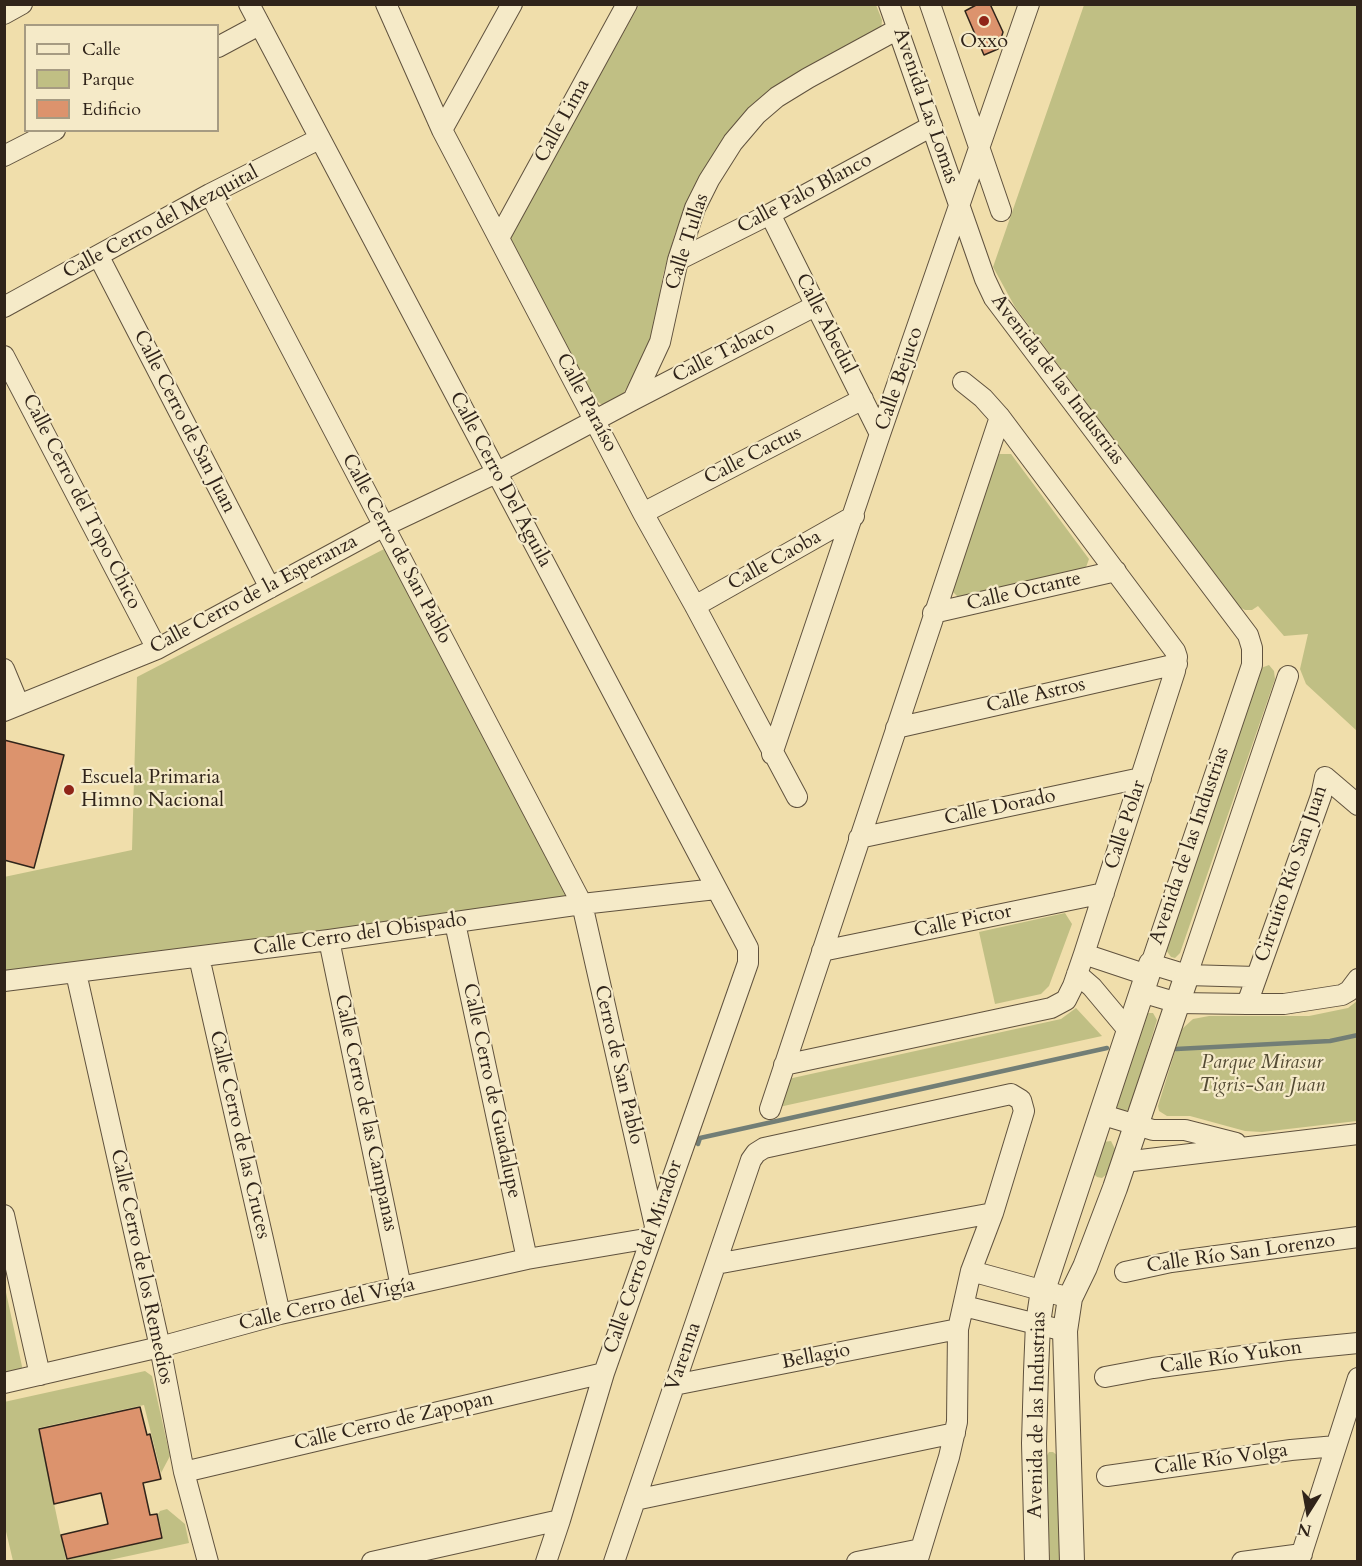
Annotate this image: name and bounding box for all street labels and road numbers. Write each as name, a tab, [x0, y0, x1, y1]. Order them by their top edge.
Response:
street label: Avenida Las Lomas	[887, 25, 963, 187]
street label: Calle Lima	[530, 75, 596, 167]
street label: Calle Palo Blanco	[734, 148, 876, 240]
street label: Calle Cerro del Mezquital	[59, 161, 263, 285]
street label: Calle Tullas	[661, 191, 715, 293]
street label: Calle Abedul	[789, 270, 861, 378]
street label: Avenida de las Industrias	[985, 290, 1129, 470]
street label: Calle Tabaco	[669, 317, 779, 389]
street label: Calle Bejuco	[871, 324, 929, 434]
street label: Calle Cerro de San Juan	[127, 327, 241, 517]
street label: Calle Paraíso	[550, 350, 622, 456]
street label: Calle Cerro Del Águila	[444, 388, 556, 572]
street label: Calle Cerro del Topo Chico	[16, 391, 146, 613]
street label: Calle Cactus	[701, 421, 805, 491]
street label: Calle Cerro de San Pablo	[336, 450, 456, 648]
street label: Calle Caoba	[724, 526, 826, 596]
street label: Calle Cerro de la Esperanza	[146, 530, 362, 660]
street label: Calle Octante	[964, 567, 1084, 617]
street label: Calle Astros	[984, 673, 1088, 719]
street label: Avenida de las Industrias	[1145, 744, 1235, 948]
street label: Calle Polar	[1100, 777, 1152, 873]
street label: Circuito Río San Juan	[1250, 783, 1334, 965]
street label: Calle Dorado	[942, 785, 1058, 831]
street label: Calle Pictor	[912, 900, 1014, 944]
street label: Calle Cerro del Obispado	[252, 908, 468, 962]
street label: Calle Cerro de Guadalupe	[456, 981, 526, 1201]
street label: Cerro de San Pablo	[588, 983, 648, 1147]
street label: Calle Cerro de las Campanas	[328, 992, 402, 1234]
street label: Calle Cerro de las Cruces	[203, 1029, 275, 1241]
street label: Calle Cerro de los Remedios	[104, 1147, 178, 1387]
street label: Calle Cerro del Mirador	[600, 1157, 688, 1357]
street label: Calle Río San Lorenzo	[1145, 1229, 1337, 1279]
street label: Calle Cerro del Vigía	[237, 1273, 417, 1337]
street label: Avenida de las Industrias	[1024, 1311, 1052, 1519]
street label: Varenna	[661, 1319, 707, 1395]
street label: Calle Río Yukon	[1159, 1336, 1303, 1380]
street label: Bellagio	[780, 1339, 852, 1375]
street label: Calle Cerro de Zapopan	[292, 1387, 496, 1457]
street label: Calle Río Volga	[1153, 1439, 1289, 1481]

